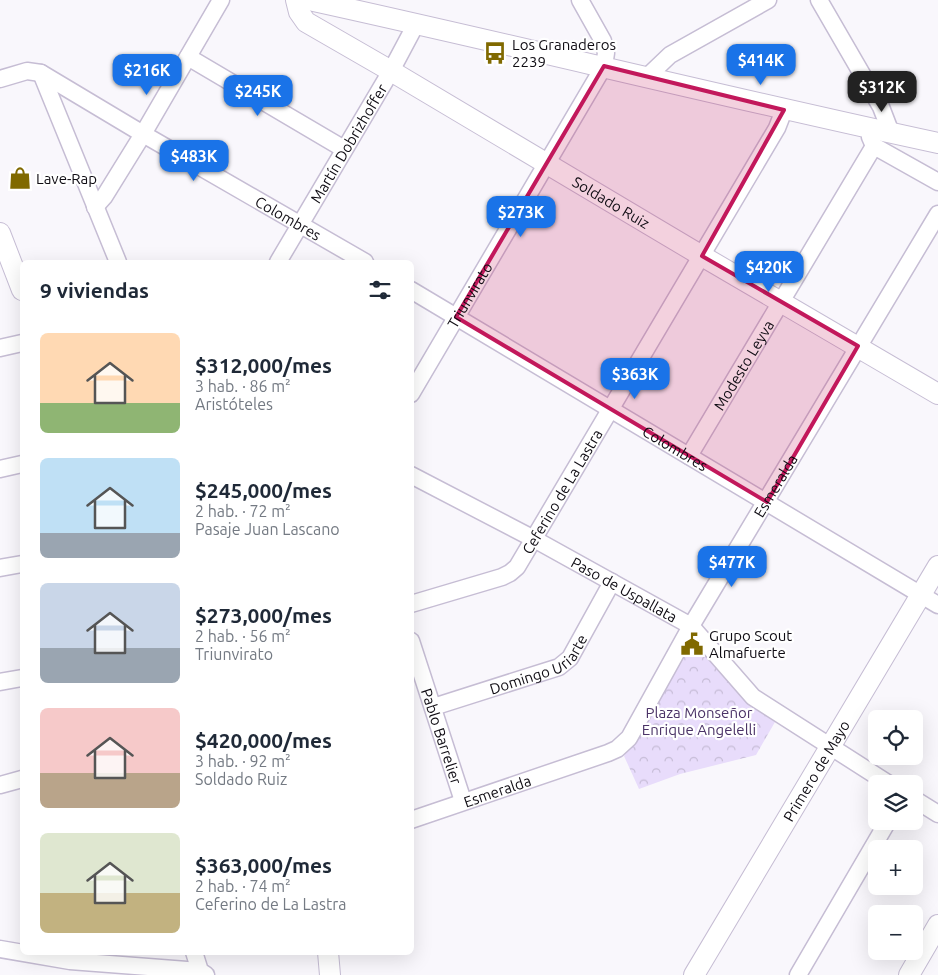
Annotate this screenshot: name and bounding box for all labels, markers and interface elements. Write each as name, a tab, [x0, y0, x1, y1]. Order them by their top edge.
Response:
place label: Los Granaderos 2239	[512, 36, 616, 70]
bus stop icon: Los Granaderos 2239	[482, 40, 508, 66]
pin: $414K	[726, 44, 796, 86]
text: $414K	[738, 51, 784, 69]
pin: $216K	[112, 54, 182, 96]
text: $216K	[124, 61, 170, 79]
pin: $312K	[847, 70, 917, 113]
pin: $245K	[223, 74, 293, 117]
text: $312K	[859, 78, 905, 96]
street label: Martín Dobrizhoffer	[307, 80, 390, 206]
text: $245K	[235, 82, 281, 100]
pin: $483K	[159, 140, 229, 182]
text: $483K	[171, 147, 217, 165]
shop icon: Lave-Rap	[7, 165, 33, 191]
place label: Lave-Rap	[36, 170, 97, 187]
street label: Soldado Ruiz	[570, 173, 653, 232]
street label: Colombres	[253, 192, 324, 243]
pin: $273K	[486, 196, 556, 238]
text: $273K	[498, 203, 544, 221]
pin: $420K	[734, 250, 804, 293]
text: $420K	[746, 258, 792, 276]
street label: Triunvirato	[443, 259, 495, 331]
icon: filters	[366, 276, 394, 304]
text: 9 viviendas	[40, 278, 149, 302]
street label: Modesto Leyva	[710, 317, 777, 413]
icon: home	[80, 353, 140, 413]
text: $312,000/mes	[195, 353, 332, 377]
pin: $363K	[600, 358, 670, 400]
text: $363K	[612, 365, 658, 383]
text: 3 hab. · 86 m²	[195, 377, 291, 395]
text: Aristóteles	[195, 395, 273, 413]
street label: Colombres	[640, 422, 711, 474]
street label: Ceferino de La Lastra	[518, 426, 605, 557]
street label: Esmeralda	[750, 451, 800, 520]
icon: home	[80, 478, 140, 538]
text: $245,000/mes	[195, 478, 332, 502]
text: 2 hab. · 72 m²	[195, 502, 291, 520]
text: Pasaje Juan Lascano	[195, 520, 340, 538]
pin: $477K	[697, 546, 767, 588]
street label: Paso de Uspallata	[569, 553, 680, 625]
text: $477K	[709, 553, 755, 571]
icon: home	[80, 603, 140, 663]
text: $273,000/mes	[195, 603, 332, 627]
text: 2 hab. · 56 m²	[195, 627, 291, 645]
place label: Grupo Scout Almafuerte	[709, 627, 792, 661]
street label: Domingo Uriarte	[487, 631, 590, 697]
public building icon: Grupo Scout Almafuerte	[679, 631, 705, 657]
text: Triunvirato	[195, 645, 273, 663]
street label: Pablo Barrelier	[418, 686, 466, 787]
park label: Plaza Monseñor Enrique Angelelli	[642, 704, 756, 738]
map controls	[868, 710, 923, 960]
button: locate	[868, 710, 923, 765]
street label: Primero de Mayo	[779, 717, 853, 824]
icon: home	[80, 728, 140, 788]
text: $420,000/mes	[195, 728, 332, 752]
text: 3 hab. · 92 m²	[195, 752, 291, 770]
text: Soldado Ruiz	[195, 770, 287, 788]
street label: Esmeralda	[461, 771, 533, 810]
button: layers	[868, 775, 923, 830]
button: +	[868, 840, 923, 895]
icon: home	[80, 853, 140, 913]
text: $363,000/mes	[195, 853, 332, 877]
text: 2 hab. · 74 m²	[195, 877, 291, 895]
text: Ceferino de La Lastra	[195, 895, 346, 913]
button: −	[868, 905, 923, 960]

